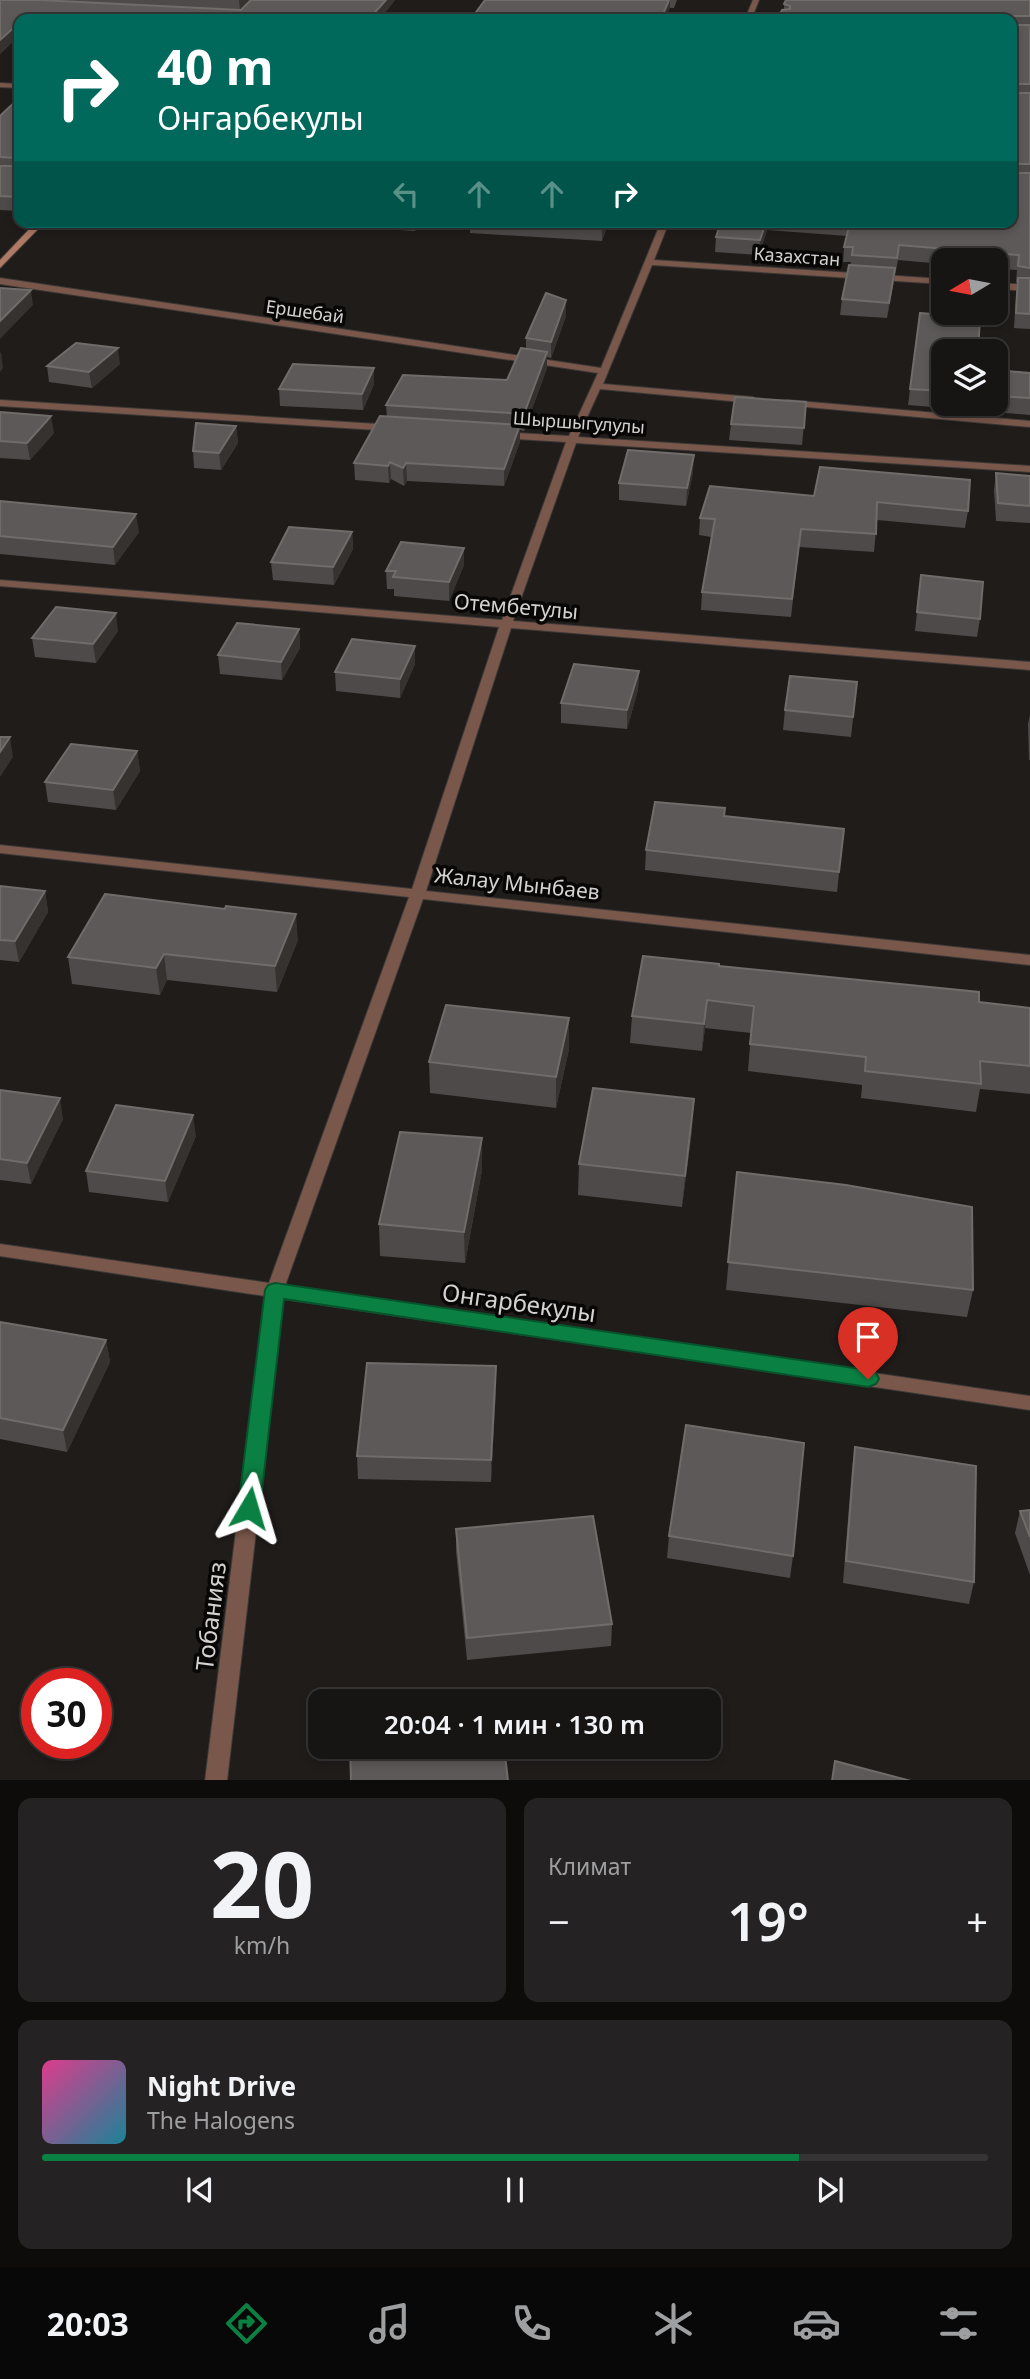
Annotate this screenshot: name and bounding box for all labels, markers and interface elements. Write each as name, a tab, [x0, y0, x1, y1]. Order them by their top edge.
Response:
text: 40 m	[157, 33, 274, 99]
icon: right	[42, 42, 133, 133]
text: Онгарбекулы	[157, 96, 364, 139]
icon: left	[387, 175, 425, 213]
icon: ahead	[460, 175, 498, 213]
icon: ahead	[533, 175, 571, 213]
icon: right	[606, 175, 644, 213]
street label: Казахстан	[753, 241, 841, 271]
north arrow	[931, 248, 1008, 326]
map controls	[931, 248, 1008, 416]
street label: Ершебай	[264, 294, 346, 328]
button: layers	[931, 339, 1008, 416]
street label: Шыршыгулулы	[512, 405, 646, 439]
street label: Отембетулы	[453, 587, 579, 625]
street label: Жалау Мынбаев	[433, 860, 601, 906]
street label: Онгарбекулы	[440, 1275, 598, 1329]
pin	[838, 1307, 898, 1379]
icon: arrive	[849, 1318, 887, 1356]
position arrow	[212, 1471, 286, 1545]
street label: Тобанияз	[187, 1560, 233, 1672]
speed limit sign: 30	[21, 1668, 112, 1759]
text: 20:04 · 1 мин · 130 m	[384, 1706, 645, 1742]
text: 20	[210, 1821, 314, 1945]
text: Климат	[548, 1850, 631, 1882]
text: 19°	[727, 1885, 809, 1956]
text: −	[548, 1895, 570, 1947]
text: +	[966, 1895, 988, 1947]
text: km/h	[234, 1929, 290, 1961]
text: Night Drive	[147, 2068, 296, 2104]
text: The Halogens	[147, 2104, 295, 2136]
icon: previous	[181, 2171, 219, 2209]
icon: pause	[496, 2171, 534, 2209]
icon: next	[811, 2171, 849, 2209]
icon: directions	[222, 2299, 271, 2348]
icon: music	[365, 2299, 414, 2348]
icon: phone	[507, 2299, 556, 2348]
icon: climate	[649, 2299, 698, 2348]
icon: car	[792, 2299, 841, 2348]
icon: filters	[934, 2299, 983, 2348]
text: 20:03	[47, 2302, 129, 2345]

